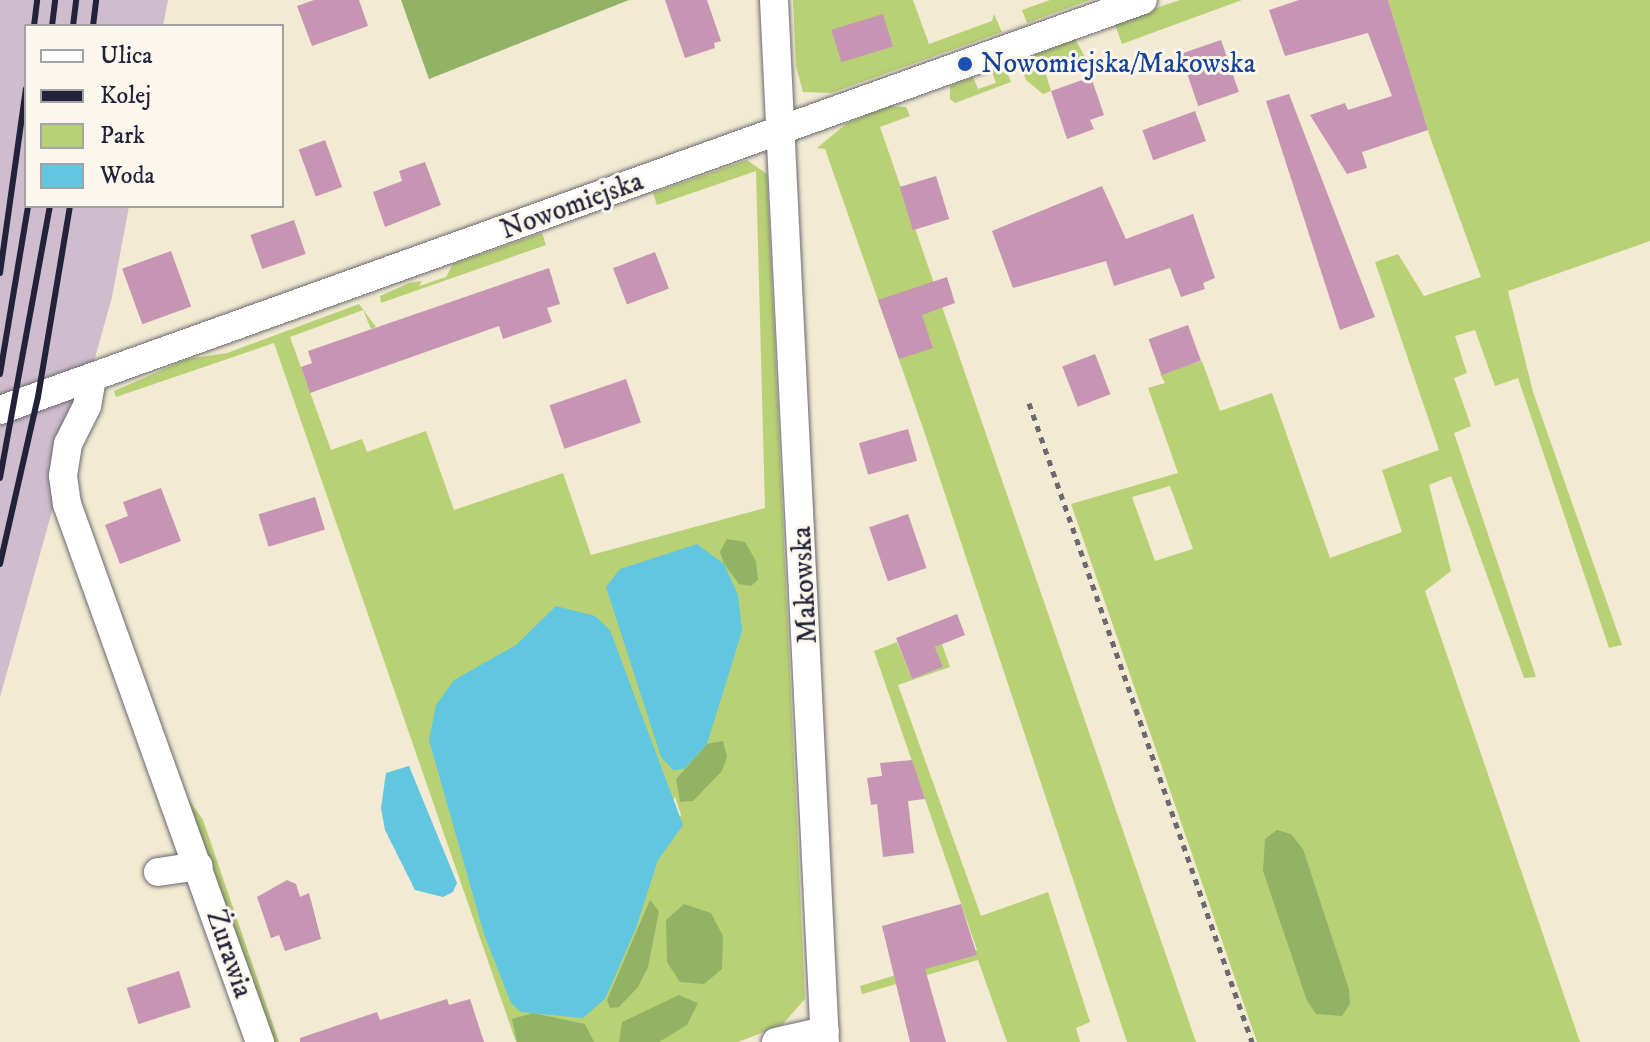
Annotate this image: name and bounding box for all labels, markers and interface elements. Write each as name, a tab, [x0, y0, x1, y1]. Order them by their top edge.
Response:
legend	[24, 24, 284, 208]
text: Ulica	[100, 41, 153, 71]
place label: Nowomiejska/Makowska	[981, 47, 1256, 81]
marker: Nowomiejska/Makowska	[956, 55, 974, 73]
text: Kolej	[100, 81, 151, 111]
text: Park	[100, 121, 145, 151]
text: Woda	[100, 161, 155, 191]
street label: Nowomiejska	[496, 165, 648, 247]
street label: Makowska	[785, 525, 825, 645]
street label: Żurawia	[198, 906, 260, 1002]

